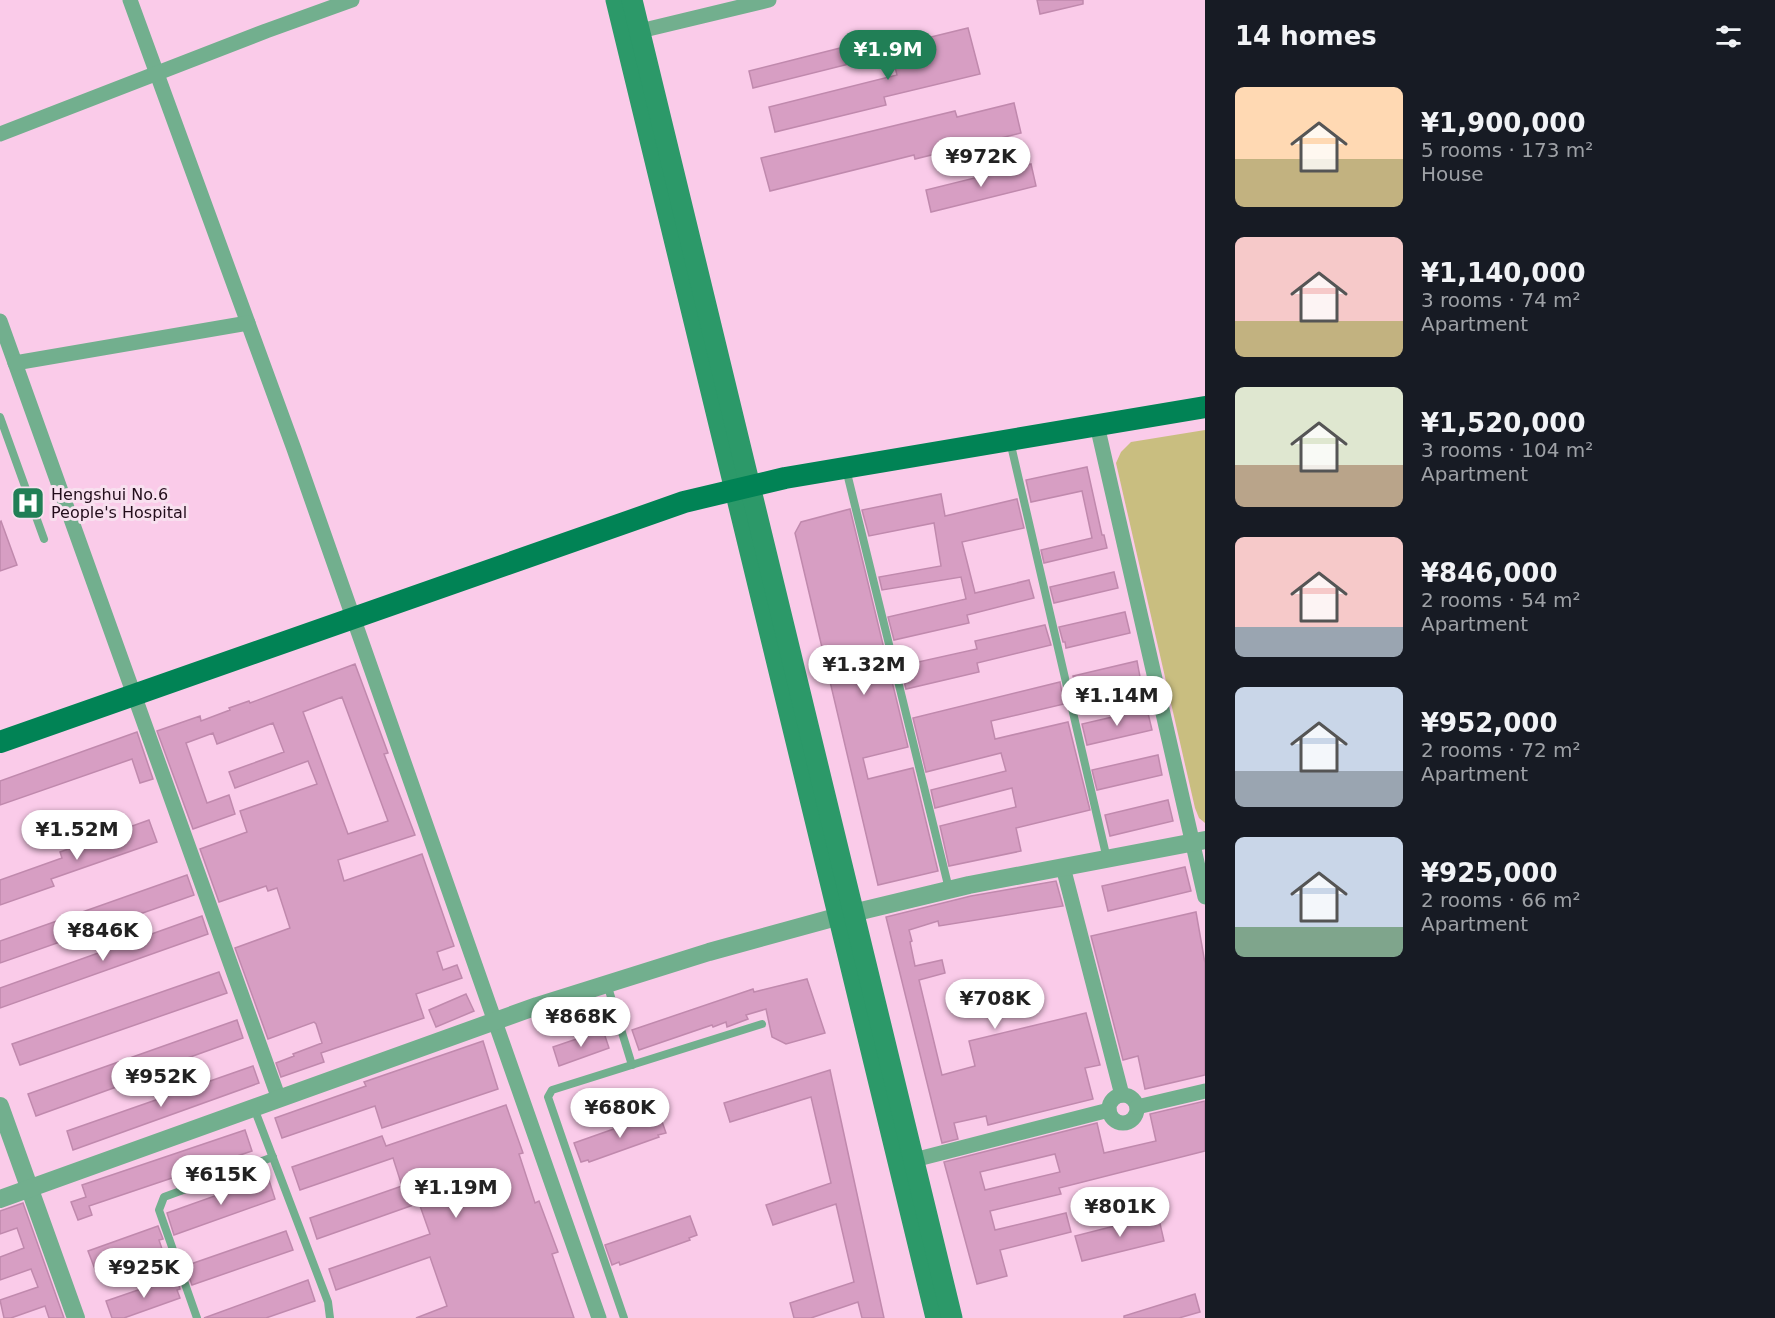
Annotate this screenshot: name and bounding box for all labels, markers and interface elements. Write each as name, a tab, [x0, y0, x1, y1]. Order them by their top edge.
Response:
icon: filters	[1712, 20, 1745, 53]
text: 14 homes	[1235, 21, 1377, 51]
pin: ¥1.9M	[846, 30, 930, 81]
text: ¥1.9M	[853, 37, 923, 61]
text: ¥1,900,000	[1421, 108, 1585, 138]
icon: home	[1283, 111, 1355, 183]
pin: ¥972K	[939, 137, 1023, 188]
text: 5 rooms · 173 m²	[1421, 138, 1593, 162]
text: ¥972K	[945, 144, 1017, 168]
text: House	[1421, 162, 1484, 186]
text: ¥1,140,000	[1421, 258, 1585, 288]
icon: home	[1283, 261, 1355, 333]
text: 3 rooms · 74 m²	[1421, 288, 1581, 312]
text: Apartment	[1421, 312, 1528, 336]
text: ¥1,520,000	[1421, 408, 1585, 438]
icon: home	[1283, 411, 1355, 483]
text: 3 rooms · 104 m²	[1421, 438, 1593, 462]
text: Apartment	[1421, 462, 1528, 486]
hospital icon: Hengshui No.6 People's Hospital	[10, 485, 46, 521]
place label: Hengshui No.6 People's Hospital	[51, 485, 187, 522]
text: ¥846,000	[1421, 558, 1558, 588]
icon: home	[1283, 561, 1355, 633]
text: 2 rooms · 54 m²	[1421, 588, 1581, 612]
text: Apartment	[1421, 612, 1528, 636]
pin: ¥1.32M	[815, 645, 913, 696]
text: ¥1.32M	[822, 652, 906, 676]
pin: ¥1.14M	[1068, 676, 1166, 727]
text: ¥1.14M	[1075, 683, 1159, 707]
text: ¥952,000	[1421, 708, 1558, 738]
icon: home	[1283, 711, 1355, 783]
text: 2 rooms · 72 m²	[1421, 738, 1581, 762]
text: Apartment	[1421, 762, 1528, 786]
pin: ¥1.52M	[28, 810, 126, 861]
text: ¥1.52M	[35, 817, 119, 841]
text: ¥925,000	[1421, 858, 1558, 888]
icon: home	[1283, 861, 1355, 933]
text: 2 rooms · 66 m²	[1421, 888, 1581, 912]
pin: ¥846K	[61, 911, 145, 962]
text: Apartment	[1421, 912, 1528, 936]
text: ¥846K	[67, 918, 139, 942]
pin: ¥708K	[953, 979, 1037, 1030]
text: ¥708K	[959, 986, 1031, 1010]
pin: ¥868K	[539, 997, 623, 1048]
text: ¥868K	[545, 1004, 617, 1028]
pin: ¥952K	[119, 1057, 203, 1108]
text: ¥952K	[125, 1064, 197, 1088]
pin: ¥680K	[578, 1088, 662, 1139]
text: ¥680K	[584, 1095, 656, 1119]
pin: ¥615K	[179, 1155, 263, 1206]
text: ¥615K	[185, 1162, 257, 1186]
pin: ¥1.19M	[407, 1168, 505, 1219]
text: ¥1.19M	[414, 1175, 498, 1199]
pin: ¥801K	[1078, 1187, 1162, 1238]
text: ¥801K	[1084, 1194, 1156, 1218]
pin: ¥925K	[102, 1248, 186, 1299]
text: ¥925K	[108, 1255, 180, 1279]

